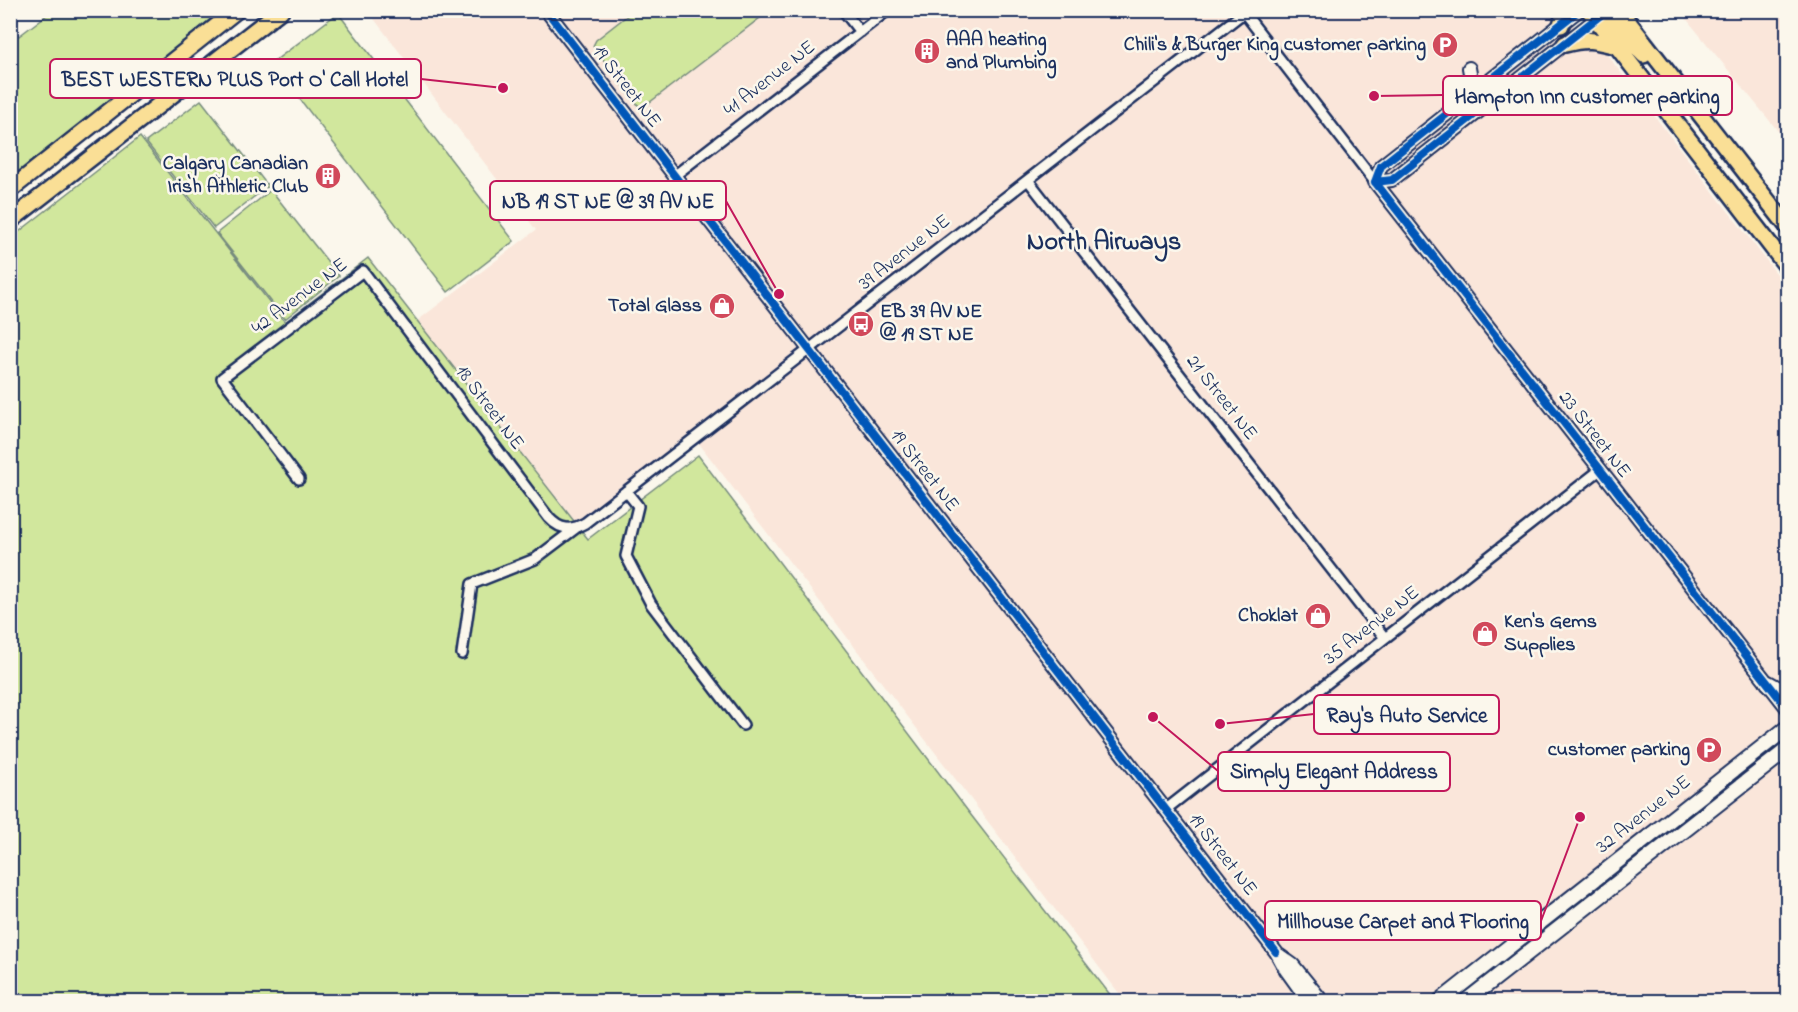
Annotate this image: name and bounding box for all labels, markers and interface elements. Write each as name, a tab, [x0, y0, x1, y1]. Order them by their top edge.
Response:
place label: AAA heating and Plumbing	[946, 26, 1057, 79]
parking icon: Chili's & Burger King customer parking	[1430, 30, 1460, 60]
place label: Chili's & Burger King customer parking	[1124, 31, 1426, 61]
street label: 41 Avenue NE	[718, 34, 822, 124]
building icon: AAA heating and Plumbing	[912, 36, 942, 66]
street label: 19 Street NE	[584, 39, 668, 135]
callout: BEST WESTERN PLUS Port O' Call Hotel	[50, 59, 421, 98]
text: BEST WESTERN PLUS Port O' Call Hotel	[61, 66, 409, 96]
callout: Hampton Inn customer parking	[1443, 76, 1732, 115]
text: Hampton Inn customer parking	[1454, 83, 1720, 115]
place label: Calgary Canadian Irish Athletic Club	[163, 150, 308, 202]
building icon: Calgary Canadian Irish Athletic Club	[313, 161, 343, 191]
callout: NB 19 ST NE @ 39 AV NE	[490, 181, 726, 220]
text: NB 19 ST NE @ 39 AV NE	[502, 187, 714, 218]
street label: 39 Avenue NE	[853, 208, 957, 298]
district label: North Airways	[1027, 224, 1181, 262]
street label: 42 Avenue NE	[246, 251, 354, 343]
shop icon: Total Glass	[707, 291, 737, 321]
place label: Total Glass	[608, 292, 702, 321]
place label: EB 39 AV NE @ 19 ST NE	[880, 298, 982, 350]
bus stop icon: EB 39 AV NE @ 19 ST NE	[846, 309, 876, 339]
street label: 21 Street NE	[1178, 349, 1264, 447]
street label: 18 Street NE	[447, 359, 531, 457]
street label: 23 Street NE	[1550, 385, 1638, 485]
street label: 19 Street NE	[882, 423, 966, 519]
street label: 35 Avenue NE	[1318, 579, 1426, 673]
shop icon: Choklat	[1303, 601, 1333, 631]
place label: Choklat	[1238, 602, 1298, 631]
place label: Ken's Gems Supplies	[1504, 608, 1597, 660]
shop icon: Ken's Gems Supplies	[1470, 619, 1500, 649]
callout: Ray's Auto Service	[1314, 695, 1499, 734]
text: Ray's Auto Service	[1327, 702, 1488, 734]
parking icon: customer parking	[1694, 735, 1724, 765]
place label: customer parking	[1548, 736, 1690, 766]
callout: Simply Elegant Address	[1218, 752, 1450, 791]
text: Simply Elegant Address	[1230, 758, 1438, 790]
street label: 32 Avenue NE	[1590, 769, 1698, 861]
street label: 19 Street NE	[1180, 807, 1264, 903]
callout: Millhouse Carpet and Flooring	[1265, 901, 1541, 940]
text: Millhouse Carpet and Flooring	[1277, 908, 1529, 940]

